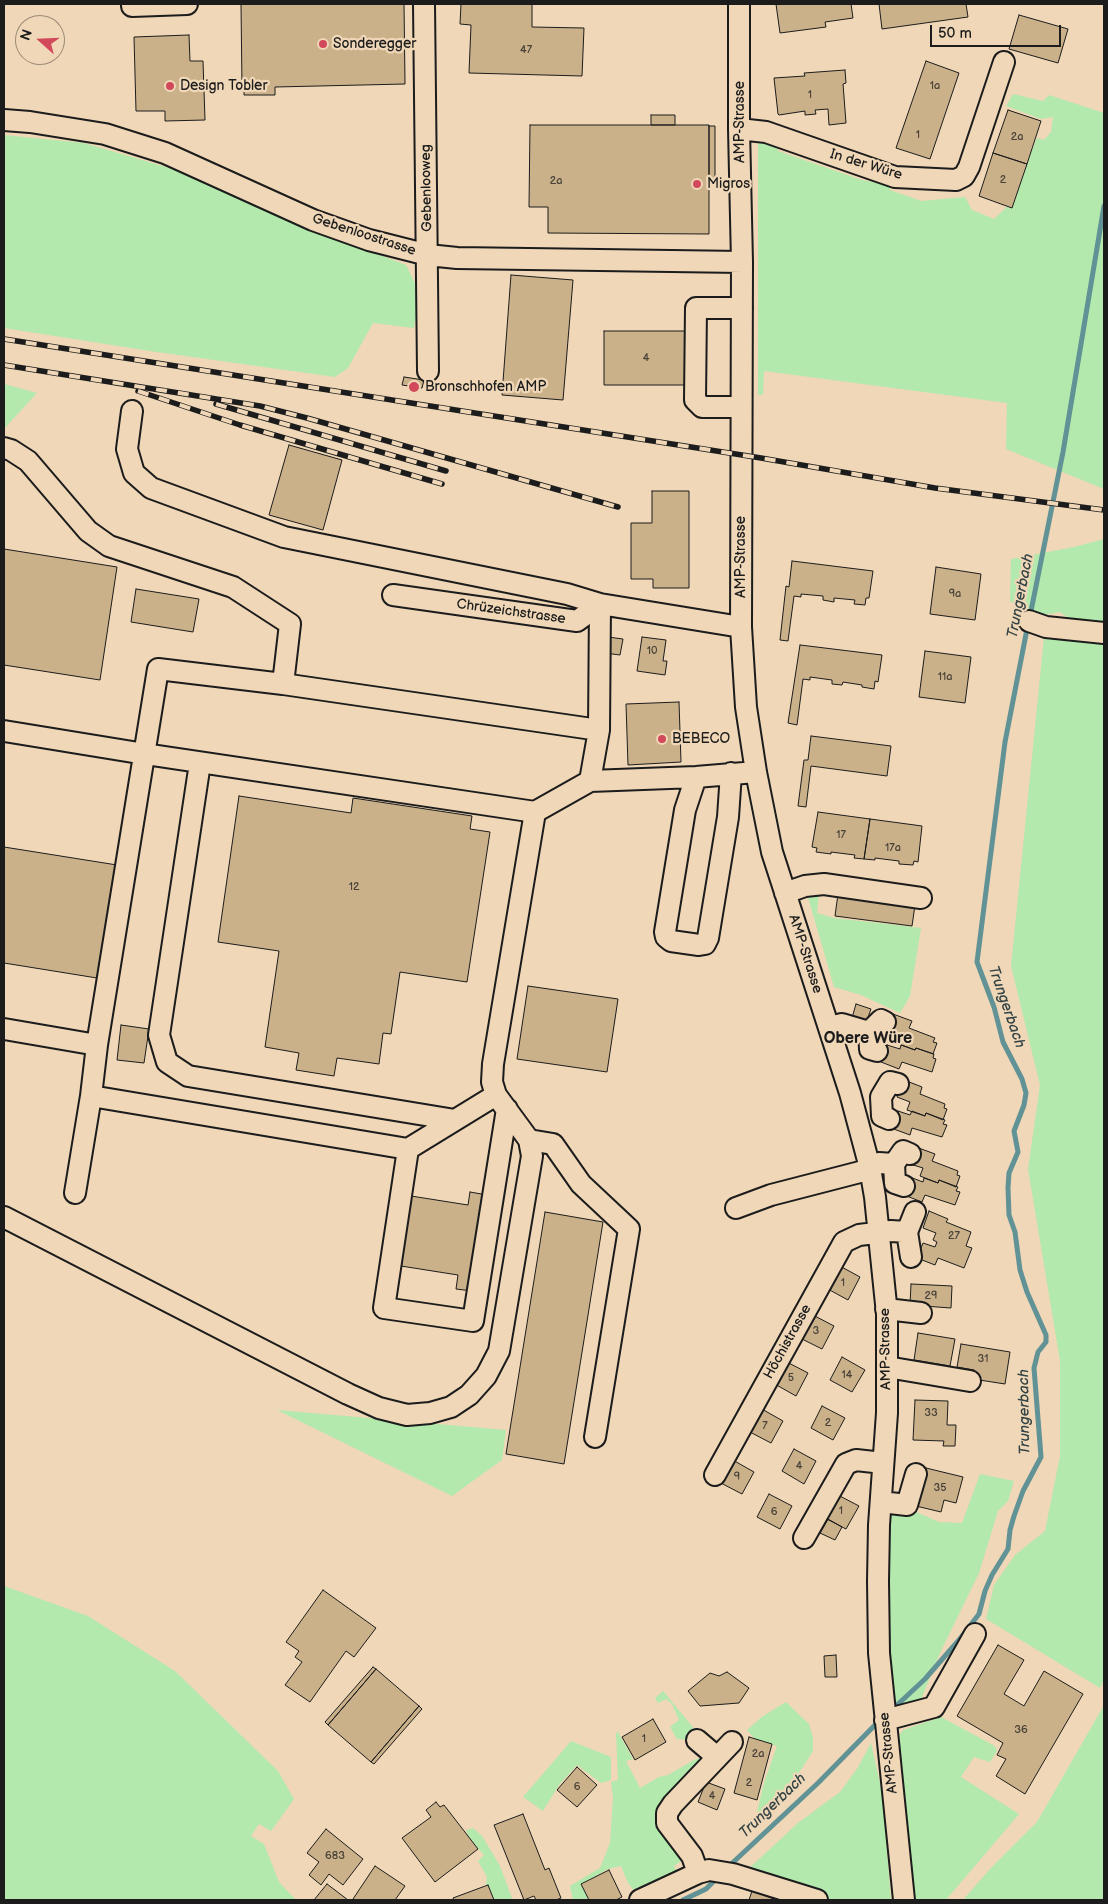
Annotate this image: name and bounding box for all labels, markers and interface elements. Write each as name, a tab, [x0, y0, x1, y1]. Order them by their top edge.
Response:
north arrow	[15, 15, 65, 65]
scale bar	[933, 15, 1064, 47]
text: 50 m	[938, 24, 972, 43]
text: N	[17, 27, 36, 43]
place label: Sonderegger	[333, 36, 416, 52]
marker: Sonderegger	[317, 38, 329, 50]
house number: 47	[520, 43, 532, 57]
place label: Design Tobler	[180, 78, 267, 94]
house number: 1a	[930, 79, 940, 93]
marker: Design Tobler	[164, 80, 176, 92]
street label: AMP-Strasse	[732, 81, 748, 163]
house number: 1	[808, 88, 812, 102]
house number: 1	[916, 128, 920, 142]
house number: 2a	[1011, 130, 1023, 144]
street label: Gebenlooweg	[418, 144, 436, 232]
street label: In der Würe	[828, 146, 904, 184]
house number: 2	[1000, 173, 1006, 187]
house number: 2a	[550, 174, 562, 188]
place label: Migros	[707, 176, 750, 192]
marker: Migros	[691, 178, 703, 190]
street label: Gebenloostrasse	[310, 210, 418, 260]
house number: 4	[643, 351, 649, 365]
place label: Bronschhofen AMP	[425, 379, 546, 395]
marker: Bronschhofen AMP	[407, 380, 421, 394]
street label: AMP-Strasse	[733, 516, 749, 598]
water label: Trungerbach	[1004, 552, 1038, 640]
house number: 9a	[949, 587, 961, 601]
street label: Chrüzeichstrasse	[455, 596, 567, 628]
house number: 10	[647, 644, 657, 658]
house number: 11a	[938, 670, 952, 684]
place label: BEBECO	[672, 731, 730, 747]
marker: BEBECO	[656, 733, 668, 745]
house number: 17	[836, 828, 846, 842]
house number: 17a	[885, 841, 901, 855]
house number: 12	[349, 880, 359, 894]
street label: AMP-Strasse	[784, 912, 826, 996]
water label: Trungerbach	[984, 964, 1028, 1050]
district label: Obere Würe	[824, 1029, 912, 1049]
house number: 27	[948, 1229, 960, 1243]
house number: 1	[841, 1276, 845, 1290]
house number: 29	[925, 1289, 937, 1303]
street label: Höchistrasse	[761, 1302, 815, 1382]
street label: AMP-Strasse	[877, 1308, 895, 1390]
house number: 3	[813, 1324, 819, 1338]
house number: 31	[977, 1352, 989, 1366]
house number: 14	[842, 1368, 852, 1382]
water label: Trungerbach	[1015, 1369, 1035, 1455]
house number: 5	[788, 1371, 794, 1385]
house number: 33	[924, 1406, 938, 1420]
house number: 2	[825, 1416, 831, 1430]
house number: 7	[762, 1419, 768, 1433]
house number: 4	[796, 1459, 802, 1473]
house number: 9	[734, 1470, 740, 1484]
house number: 35	[933, 1481, 947, 1495]
house number: 1	[839, 1504, 843, 1518]
house number: 6	[771, 1505, 777, 1519]
street label: AMP-Strasse	[876, 1711, 902, 1795]
house number: 36	[1014, 1723, 1028, 1737]
house number: 1	[642, 1732, 646, 1746]
house number: 2a	[752, 1747, 764, 1761]
water label: Trungerbach	[736, 1770, 810, 1842]
house number: 2	[746, 1776, 752, 1790]
house number: 6	[574, 1780, 580, 1794]
house number: 4	[709, 1789, 715, 1803]
house number: 683	[325, 1849, 345, 1863]

